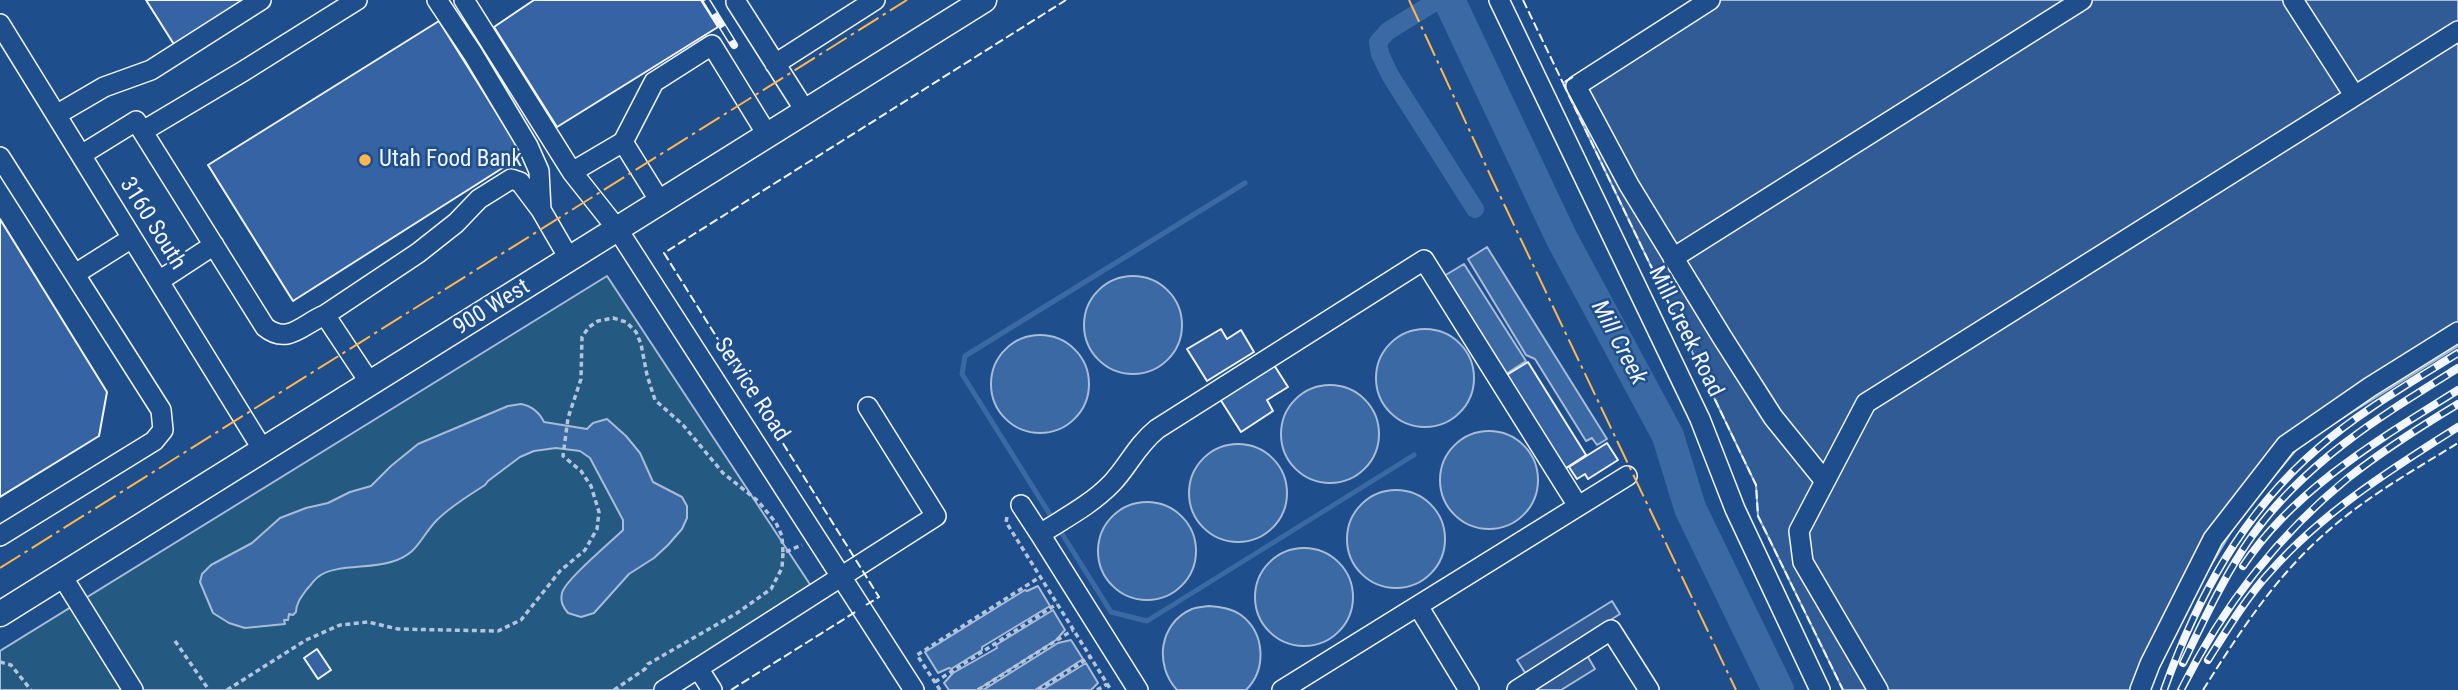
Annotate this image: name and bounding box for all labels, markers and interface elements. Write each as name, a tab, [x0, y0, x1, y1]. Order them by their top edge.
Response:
place label: Utah Food Bank	[379, 146, 522, 174]
marker: Utah Food Bank	[357, 152, 373, 168]
street label: 3160 South	[113, 173, 191, 275]
street label: Mill Creek Road	[1642, 262, 1728, 402]
street label: 900 West	[449, 274, 535, 342]
water label: Mill Creek	[1584, 296, 1652, 390]
street label: Service Road	[707, 333, 795, 447]

